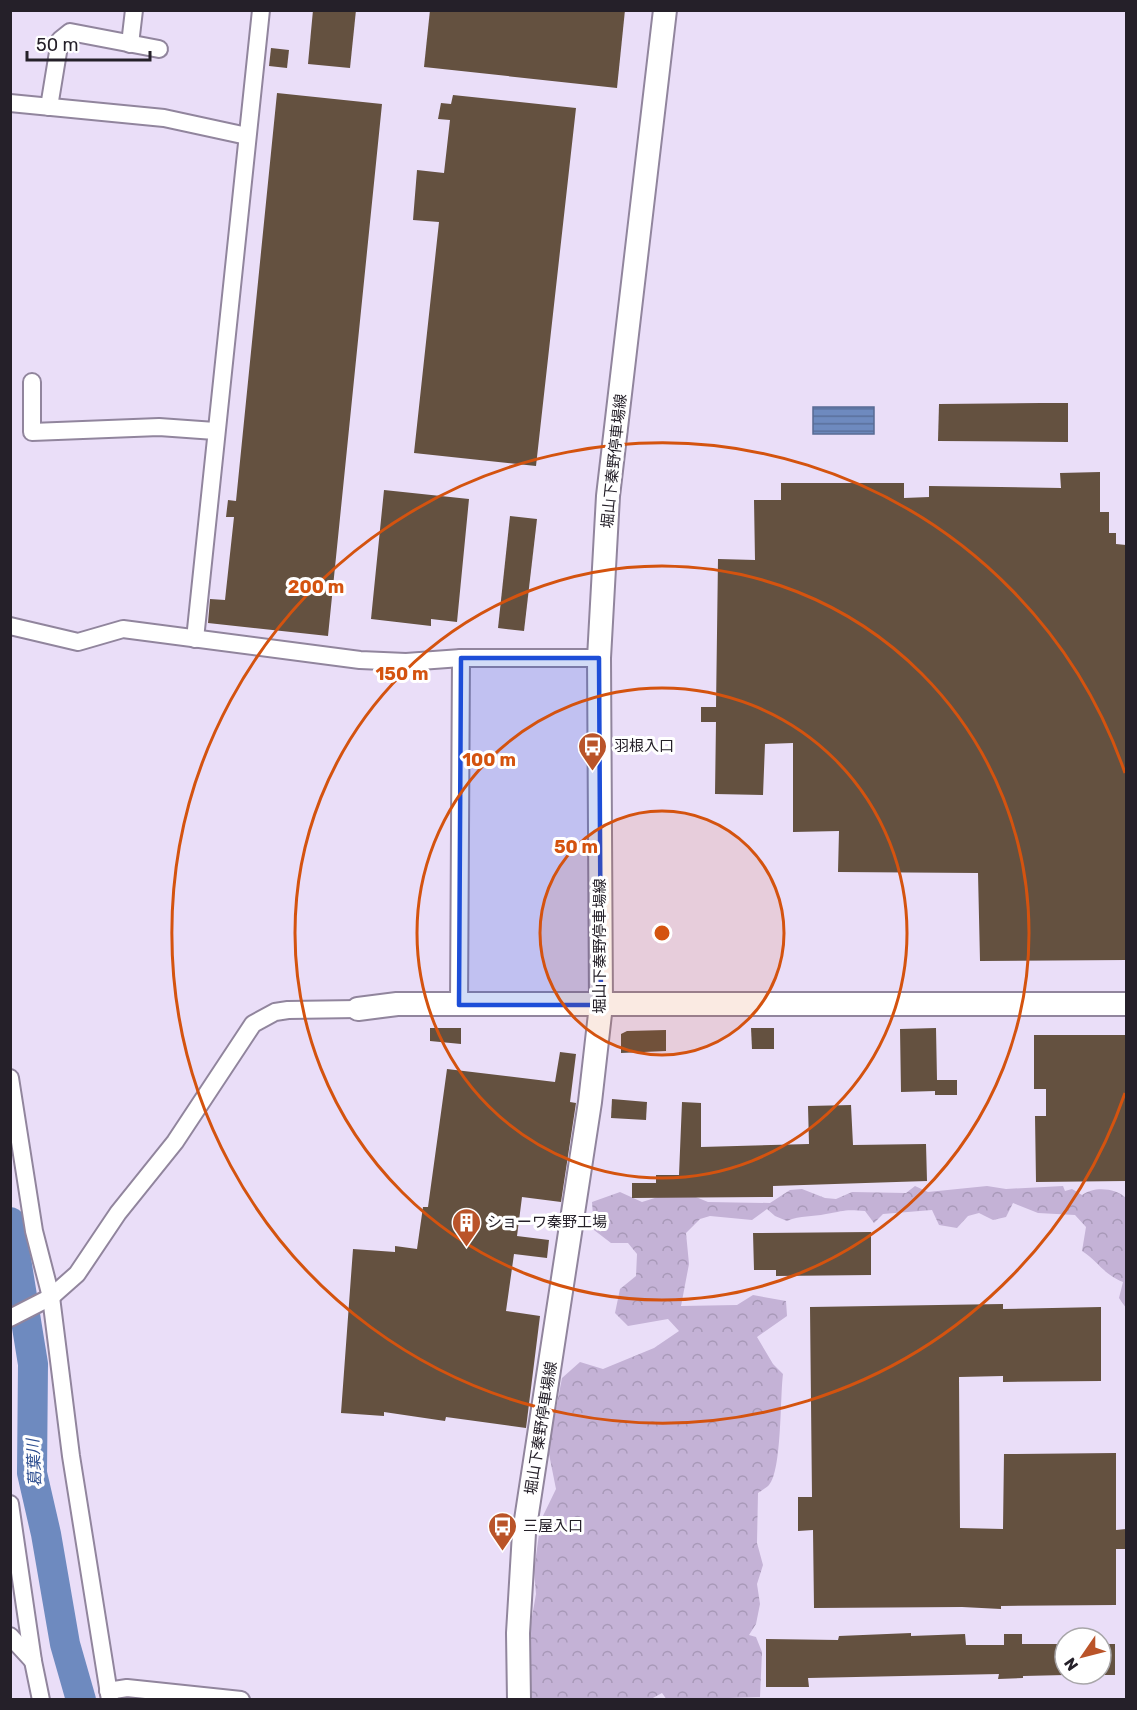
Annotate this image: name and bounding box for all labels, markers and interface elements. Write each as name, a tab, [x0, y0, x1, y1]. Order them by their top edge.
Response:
scale bar	[27, 24, 150, 62]
text: 50 m	[36, 34, 79, 56]
street label: 堀山下秦野停車場線	[598, 393, 630, 529]
text: 200 m	[288, 576, 344, 598]
text: 150 m	[375, 663, 429, 685]
bus stop icon: 羽根入口	[577, 730, 609, 772]
place label: 羽根入口	[614, 737, 674, 755]
text: 100 m	[462, 749, 516, 771]
text: 50 m	[554, 836, 598, 858]
street label: 堀山下秦野停車場線	[591, 878, 609, 1014]
centre of rings	[652, 923, 672, 943]
building icon: ショーワ秦野工場	[450, 1206, 482, 1248]
place label: ショーワ秦野工場	[487, 1213, 607, 1231]
street label: 堀山下秦野停車場線	[522, 1360, 560, 1496]
water label: 葛葉川	[23, 1437, 45, 1487]
bus stop icon: 三屋入口	[486, 1510, 518, 1552]
place label: 三屋入口	[523, 1517, 583, 1535]
north arrow	[1053, 1626, 1113, 1686]
text: N	[1060, 1654, 1082, 1674]

